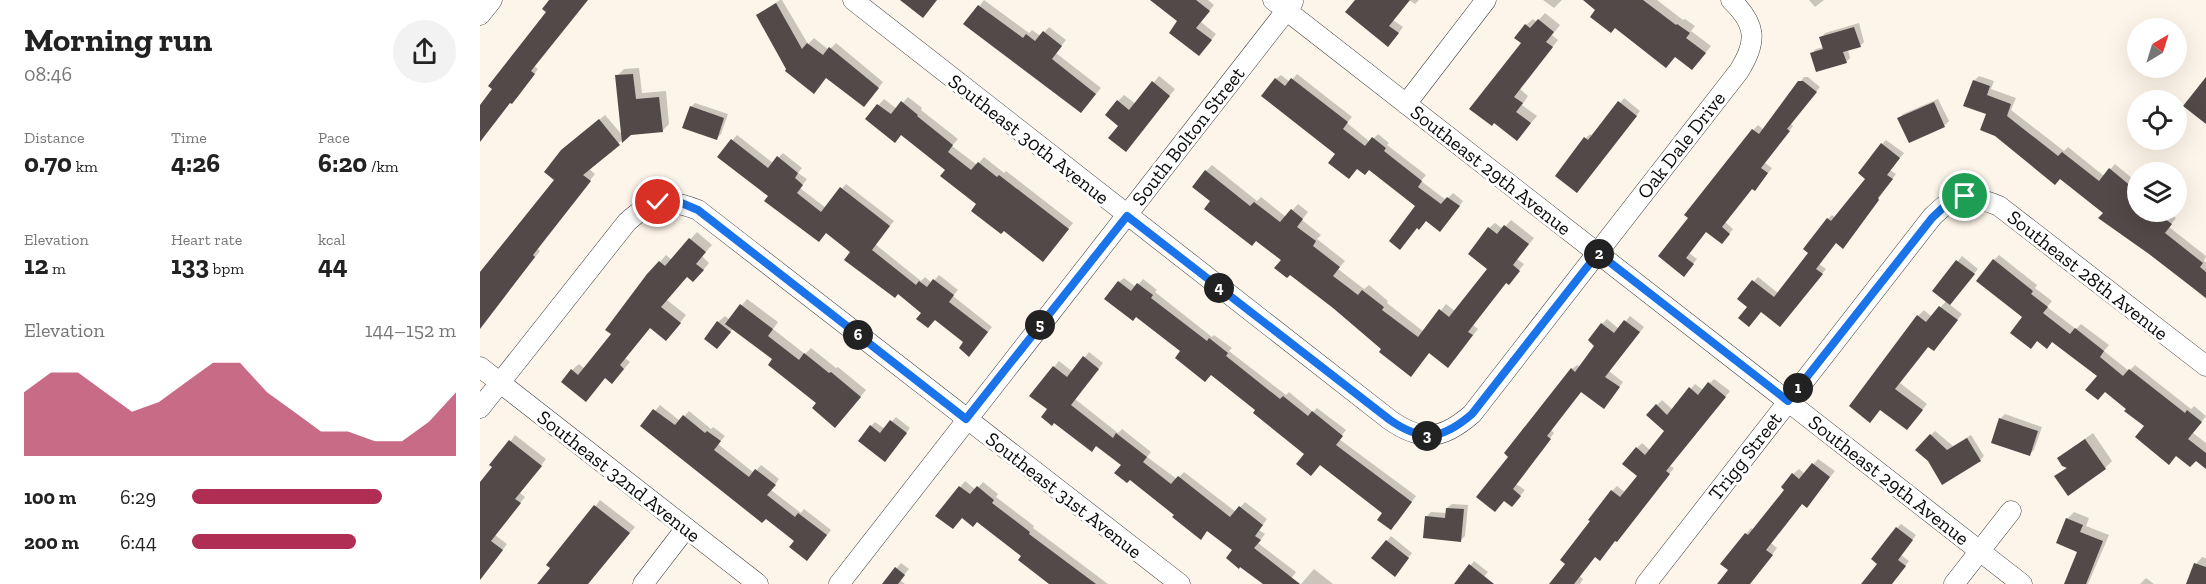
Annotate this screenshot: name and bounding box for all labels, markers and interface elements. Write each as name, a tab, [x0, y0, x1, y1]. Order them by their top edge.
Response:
north arrow	[2127, 18, 2187, 78]
map controls	[2127, 18, 2187, 222]
text: Morning run	[24, 20, 212, 59]
button: share	[393, 20, 456, 83]
text: 08:46	[24, 62, 72, 86]
street label: South Bolton Street	[1126, 62, 1250, 210]
street label: Southeast 30th Avenue	[944, 69, 1114, 209]
street label: Oak Dale Drive	[1632, 87, 1730, 203]
button: locate	[2127, 90, 2187, 150]
street label: Southeast 29th Avenue	[1406, 100, 1576, 240]
text: Distance	[24, 128, 85, 147]
text: Time	[171, 128, 207, 147]
text: Pace	[318, 128, 350, 147]
text: 0.70	[24, 147, 72, 179]
text: 4:26	[171, 147, 220, 179]
text: 6:20	[318, 147, 367, 179]
text: km	[72, 157, 98, 176]
text: /km	[367, 157, 399, 176]
button: layers	[2127, 162, 2187, 222]
pin	[1939, 170, 1990, 221]
pin	[632, 176, 683, 227]
icon: arrive	[1948, 179, 1981, 212]
icon: check	[641, 185, 674, 218]
street label: Southeast 28th Avenue	[2003, 205, 2173, 345]
text: Elevation	[24, 230, 89, 249]
text: Heart rate	[171, 230, 242, 249]
text: kcal	[318, 230, 345, 249]
pin: 2	[1584, 239, 1614, 269]
text: 2	[1595, 244, 1603, 263]
text: 12	[24, 249, 48, 281]
text: 133	[171, 249, 209, 281]
text: 44	[318, 249, 348, 281]
text: m	[48, 259, 66, 278]
text: bpm	[209, 259, 244, 278]
pin: 4	[1204, 273, 1234, 303]
text: 4	[1214, 278, 1224, 297]
pin: 5	[1025, 310, 1055, 340]
text: 5	[1036, 315, 1044, 334]
text: Elevation	[24, 318, 105, 342]
text: 144–152 m	[365, 318, 456, 342]
pin: 6	[843, 320, 873, 350]
text: 6	[854, 325, 862, 344]
pin: 1	[1783, 373, 1813, 403]
text: 1	[1795, 378, 1801, 397]
street label: Southeast 32nd Avenue	[533, 405, 705, 547]
street label: Trigg Street	[1703, 407, 1787, 505]
street label: Southeast 29th Avenue	[1804, 410, 1974, 550]
pin: 3	[1412, 421, 1442, 451]
text: 3	[1423, 426, 1431, 445]
street label: Southeast 31st Avenue	[981, 427, 1147, 563]
text: 100 m	[24, 485, 76, 509]
text: 6:29	[120, 485, 156, 509]
text: 200 m	[24, 530, 79, 554]
text: 6:44	[120, 530, 157, 554]

